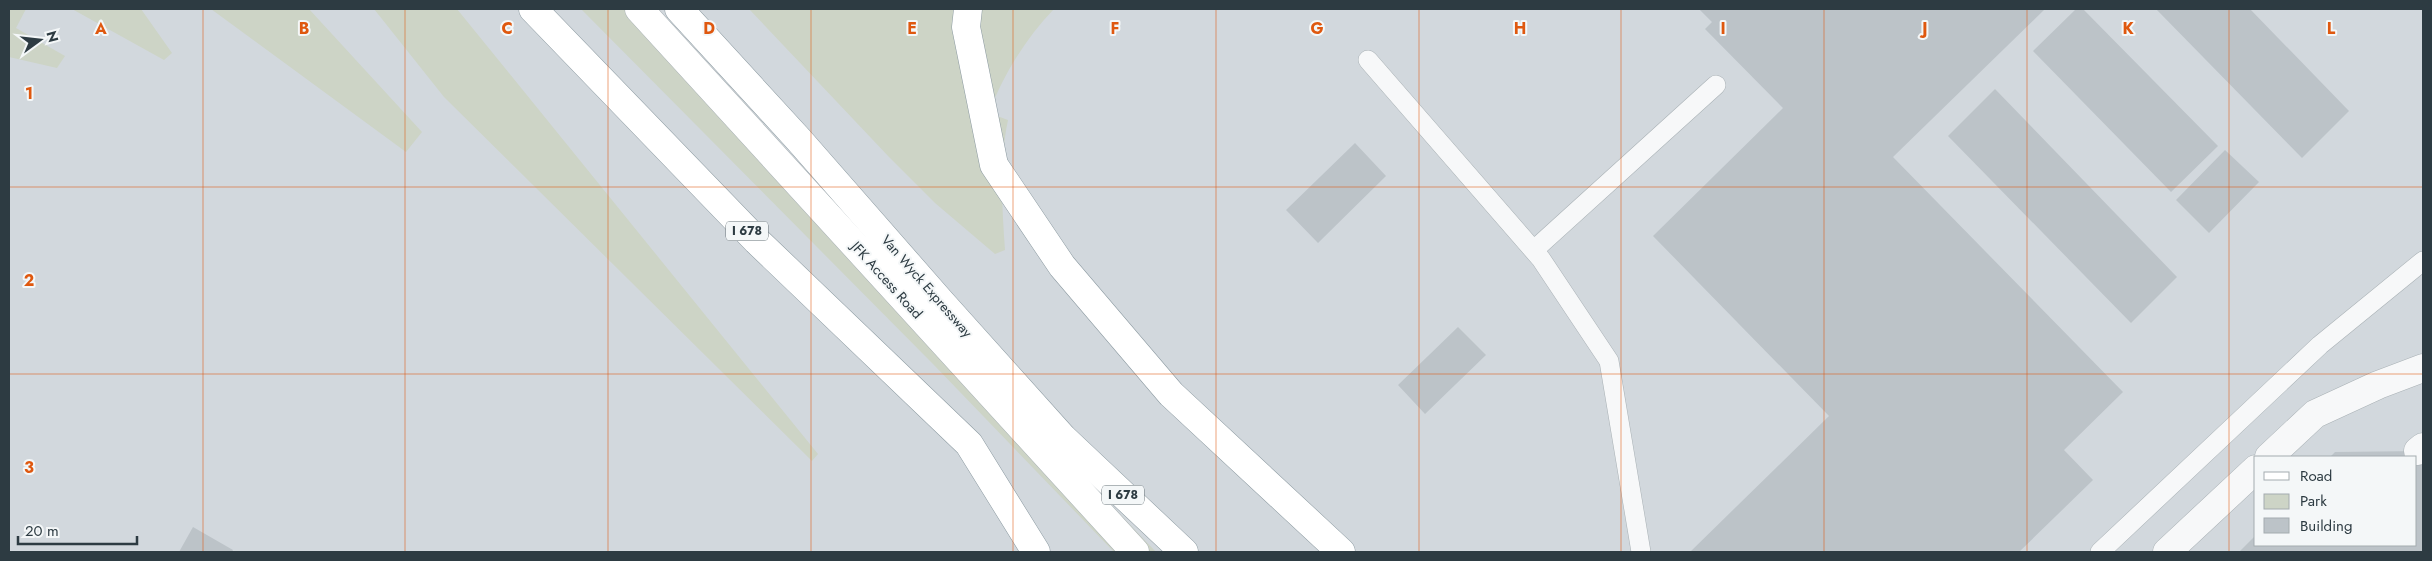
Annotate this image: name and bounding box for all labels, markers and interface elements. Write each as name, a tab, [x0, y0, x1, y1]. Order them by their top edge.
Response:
north arrow	[15, 15, 65, 65]
text: A	[94, 17, 107, 40]
text: B	[299, 17, 309, 40]
text: C	[501, 17, 513, 40]
text: D	[703, 17, 715, 40]
text: E	[907, 17, 917, 40]
text: F	[1111, 17, 1119, 40]
text: G	[1310, 17, 1324, 40]
text: H	[1514, 17, 1526, 40]
text: I	[1720, 17, 1726, 40]
text: J	[1919, 17, 1928, 40]
text: K	[2122, 17, 2134, 40]
text: L	[2327, 17, 2336, 40]
text: N	[41, 29, 64, 45]
text: 1	[25, 82, 33, 105]
road number: I 678	[726, 222, 768, 240]
street label: Van Wyck Expressway	[877, 230, 978, 342]
street label: JFK Access Road	[845, 235, 927, 323]
text: 2	[24, 269, 34, 292]
text: 3	[24, 456, 34, 479]
legend	[2254, 456, 2417, 546]
text: Road	[2300, 465, 2332, 487]
road number: I 678	[1102, 486, 1144, 504]
text: Park	[2300, 490, 2327, 512]
scale bar	[18, 514, 136, 546]
text: Building	[2300, 515, 2352, 537]
text: 20 m	[25, 520, 59, 542]

